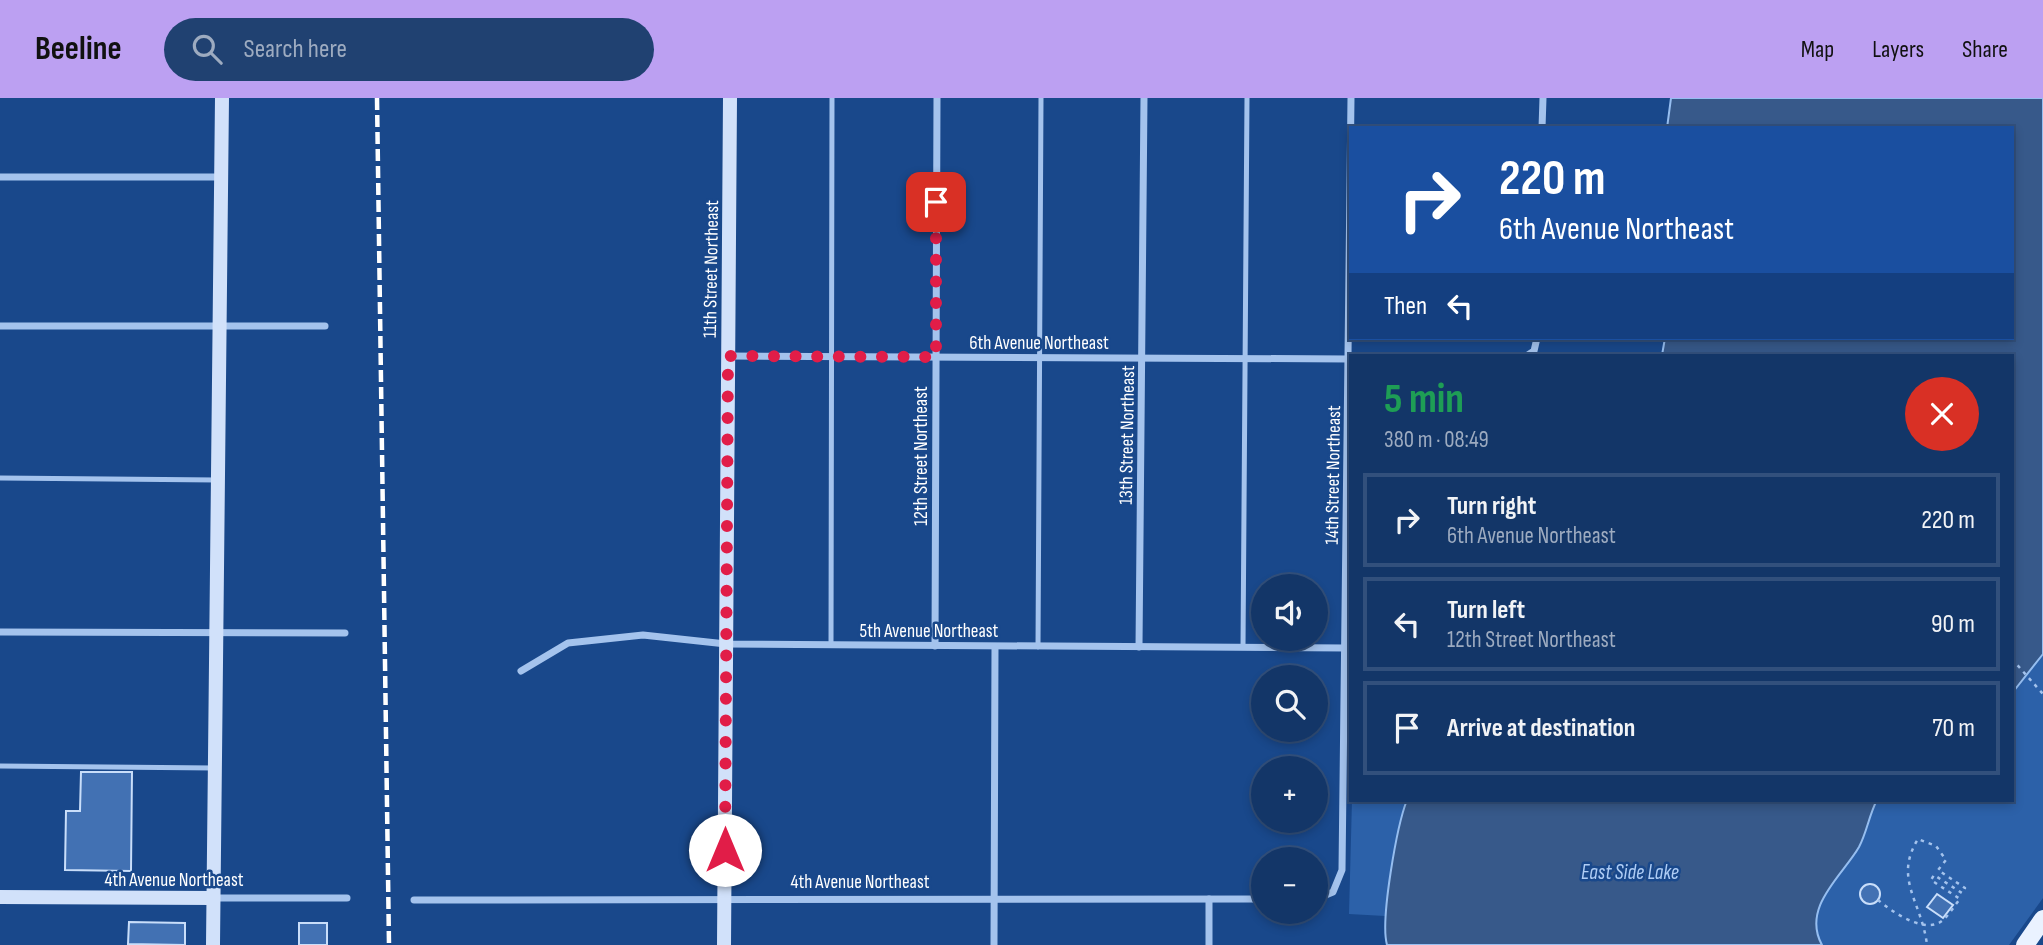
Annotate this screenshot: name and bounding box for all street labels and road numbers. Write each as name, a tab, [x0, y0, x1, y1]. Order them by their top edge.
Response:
street label: 11th Street Northeast	[699, 200, 724, 338]
street label: 6th Avenue Northeast	[969, 332, 1109, 355]
street label: 13th Street Northeast	[1115, 365, 1140, 505]
street label: 12th Street Northeast	[910, 386, 933, 526]
street label: 14th Street Northeast	[1321, 405, 1346, 545]
street label: 5th Avenue Northeast	[860, 620, 999, 643]
street label: 4th Avenue Northeast	[104, 869, 244, 892]
street label: 4th Avenue Northeast	[790, 871, 930, 894]

